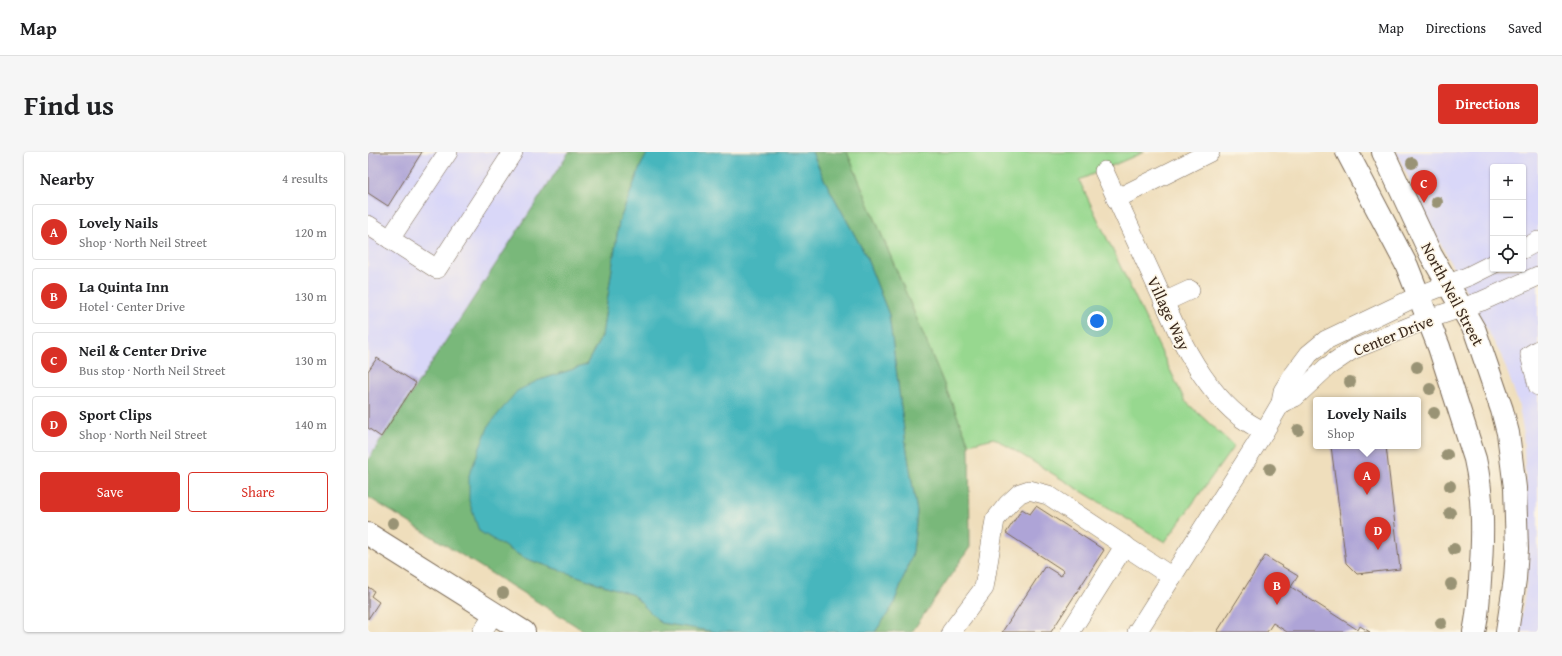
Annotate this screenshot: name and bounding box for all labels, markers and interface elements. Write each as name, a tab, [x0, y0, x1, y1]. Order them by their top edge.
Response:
text: Map	[20, 14, 57, 42]
text: Map	[1378, 18, 1404, 38]
text: Directions	[1426, 18, 1486, 38]
text: Saved	[1508, 18, 1542, 38]
text: Find us	[24, 84, 114, 125]
button: Directions	[1438, 84, 1538, 124]
map controls	[1490, 164, 1526, 272]
button: +	[1490, 164, 1526, 200]
text: Nearby	[40, 166, 94, 191]
text: 4 results	[282, 169, 328, 188]
pin: C	[1411, 170, 1437, 203]
button: −	[1490, 200, 1526, 236]
text: Lovely Nails	[79, 212, 158, 233]
text: A	[50, 223, 58, 242]
text: 120 m	[295, 223, 327, 242]
text: Shop · North Neil Street	[79, 233, 207, 252]
button: locate	[1490, 236, 1526, 272]
street label: North Neil Street	[1416, 238, 1491, 350]
street label: Village Way	[1141, 272, 1197, 354]
text: La Quinta Inn	[79, 276, 169, 297]
text: B	[50, 287, 58, 306]
text: 130 m	[295, 287, 327, 306]
text: Hotel · Center Drive	[79, 297, 185, 316]
street label: Center Drive	[1349, 308, 1437, 362]
your location	[1087, 311, 1107, 331]
text: Neil & Center Drive	[79, 340, 207, 361]
text: C	[50, 351, 58, 370]
text: 130 m	[295, 351, 327, 370]
text: Bus stop · North Neil Street	[79, 361, 226, 380]
popup	[1313, 397, 1421, 449]
text: Lovely Nails	[1327, 403, 1407, 424]
text: Sport Clips	[79, 404, 152, 425]
text: D	[50, 415, 58, 434]
text: 140 m	[295, 415, 327, 434]
text: Shop	[1327, 424, 1355, 443]
text: Shop · North Neil Street	[79, 425, 207, 444]
pin: A	[1354, 462, 1380, 495]
button: Save	[40, 472, 180, 512]
button: Share	[188, 472, 328, 512]
pin: D	[1365, 517, 1391, 550]
pin: B	[1264, 572, 1290, 605]

